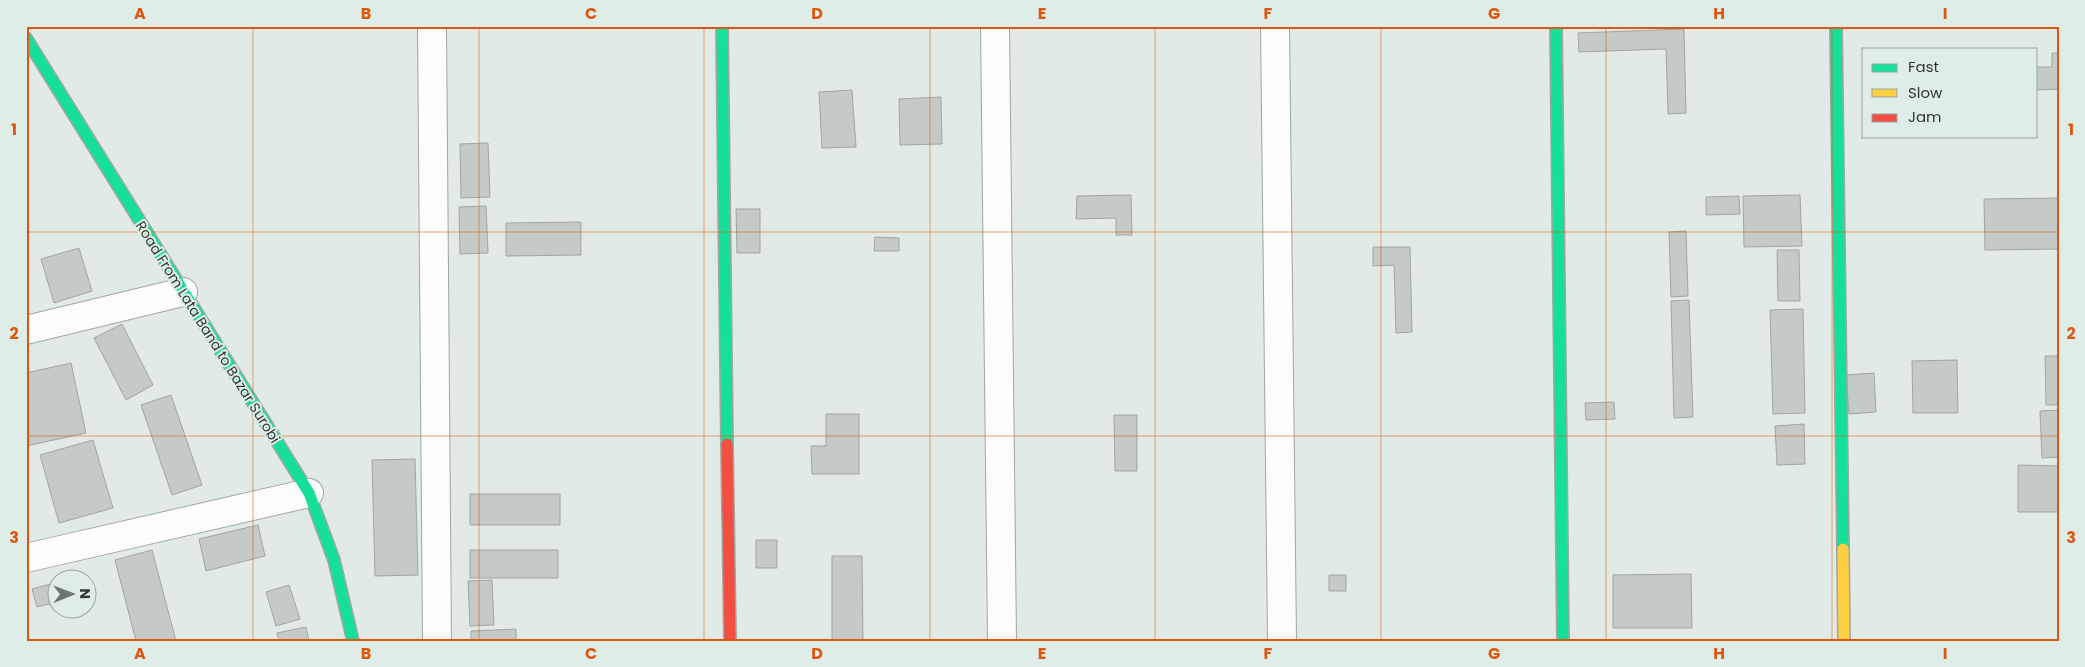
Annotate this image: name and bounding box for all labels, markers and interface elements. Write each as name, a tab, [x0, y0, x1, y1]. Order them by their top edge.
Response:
text: A	[134, 2, 146, 25]
text: B	[361, 2, 371, 25]
text: C	[585, 2, 597, 25]
text: D	[811, 2, 823, 25]
text: E	[1038, 2, 1046, 25]
text: F	[1264, 2, 1273, 25]
text: G	[1488, 2, 1500, 25]
text: H	[1713, 2, 1725, 25]
text: I	[1943, 2, 1947, 25]
legend	[1862, 48, 2038, 138]
text: Fast	[1908, 56, 1939, 77]
text: Slow	[1908, 82, 1943, 103]
text: Jam	[1908, 106, 1942, 127]
text: 1	[11, 118, 17, 141]
text: 1	[2068, 118, 2074, 141]
street label: Road From Lata Band to Bazar Surobi	[131, 217, 285, 447]
text: 2	[9, 322, 19, 345]
text: 2	[2066, 322, 2076, 345]
text: 3	[9, 526, 19, 549]
text: 3	[2066, 526, 2076, 549]
north arrow	[48, 570, 98, 620]
text: N	[75, 588, 95, 599]
text: A	[134, 642, 146, 665]
text: B	[361, 642, 371, 665]
text: C	[585, 642, 597, 665]
text: D	[811, 642, 823, 665]
text: E	[1038, 642, 1046, 665]
text: F	[1264, 642, 1273, 665]
text: G	[1488, 642, 1500, 665]
text: H	[1713, 642, 1725, 665]
text: I	[1943, 642, 1947, 665]

